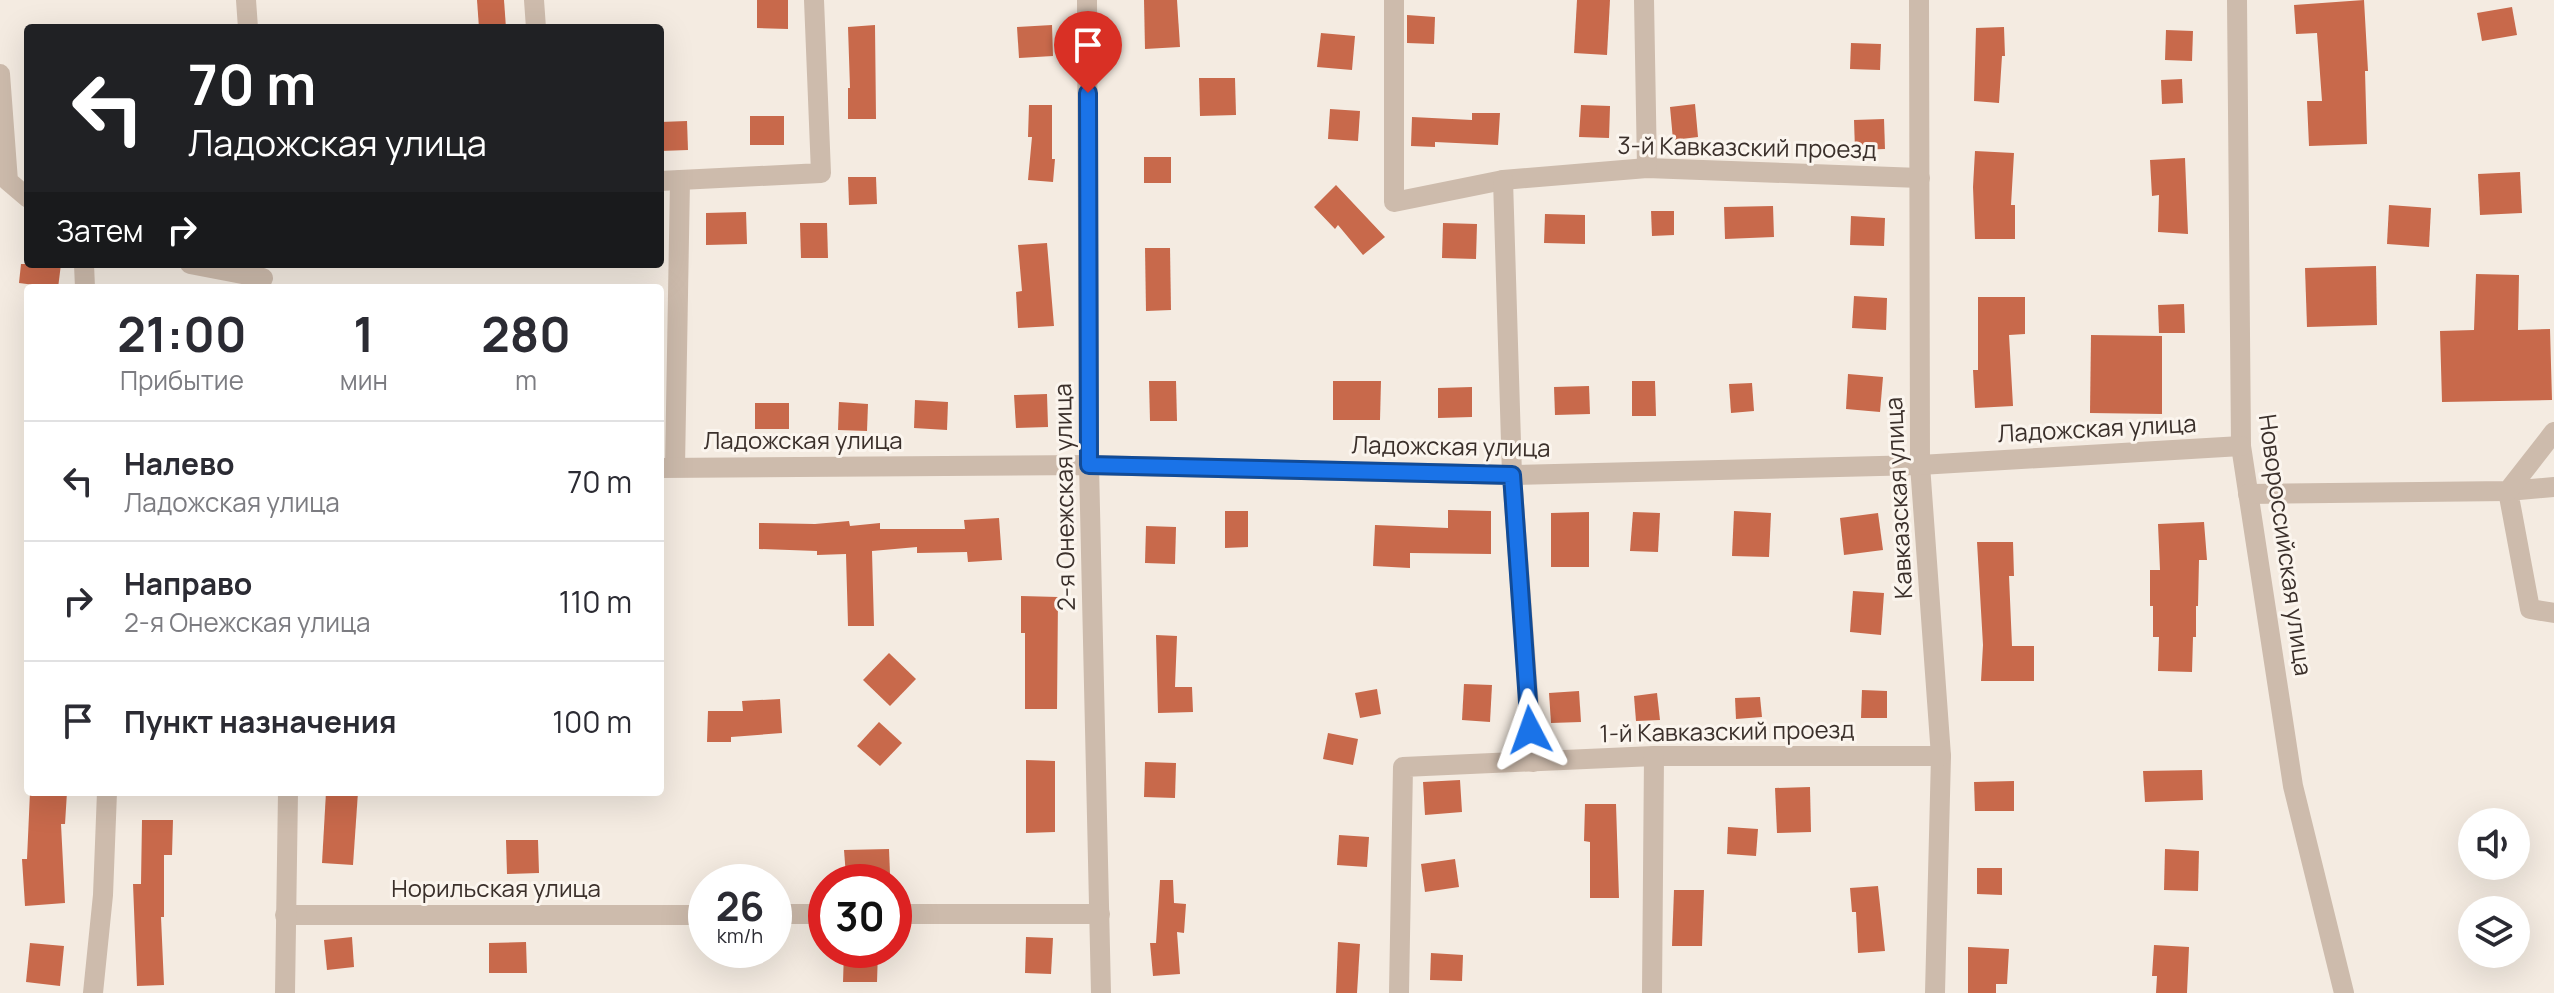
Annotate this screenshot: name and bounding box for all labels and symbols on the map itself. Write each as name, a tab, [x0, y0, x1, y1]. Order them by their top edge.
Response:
pin	[1054, 11, 1122, 93]
street label: 3-й Кавказский проезд	[1617, 128, 1877, 165]
street label: 2-я Онежская улица	[1045, 383, 1082, 611]
street label: Кавказская улица	[1876, 396, 1919, 600]
street label: Ладожская улица	[1997, 406, 2197, 449]
street label: Новороссийская улица	[2252, 412, 2321, 678]
street label: Ладожская улица	[703, 423, 903, 456]
street label: Ладожская улица	[1351, 427, 1551, 464]
position arrow	[1488, 688, 1572, 772]
street label: 1-й Кавказский проезд	[1599, 712, 1855, 749]
speed limit sign: 30	[808, 864, 912, 968]
street label: Норильская улица	[391, 871, 601, 904]

